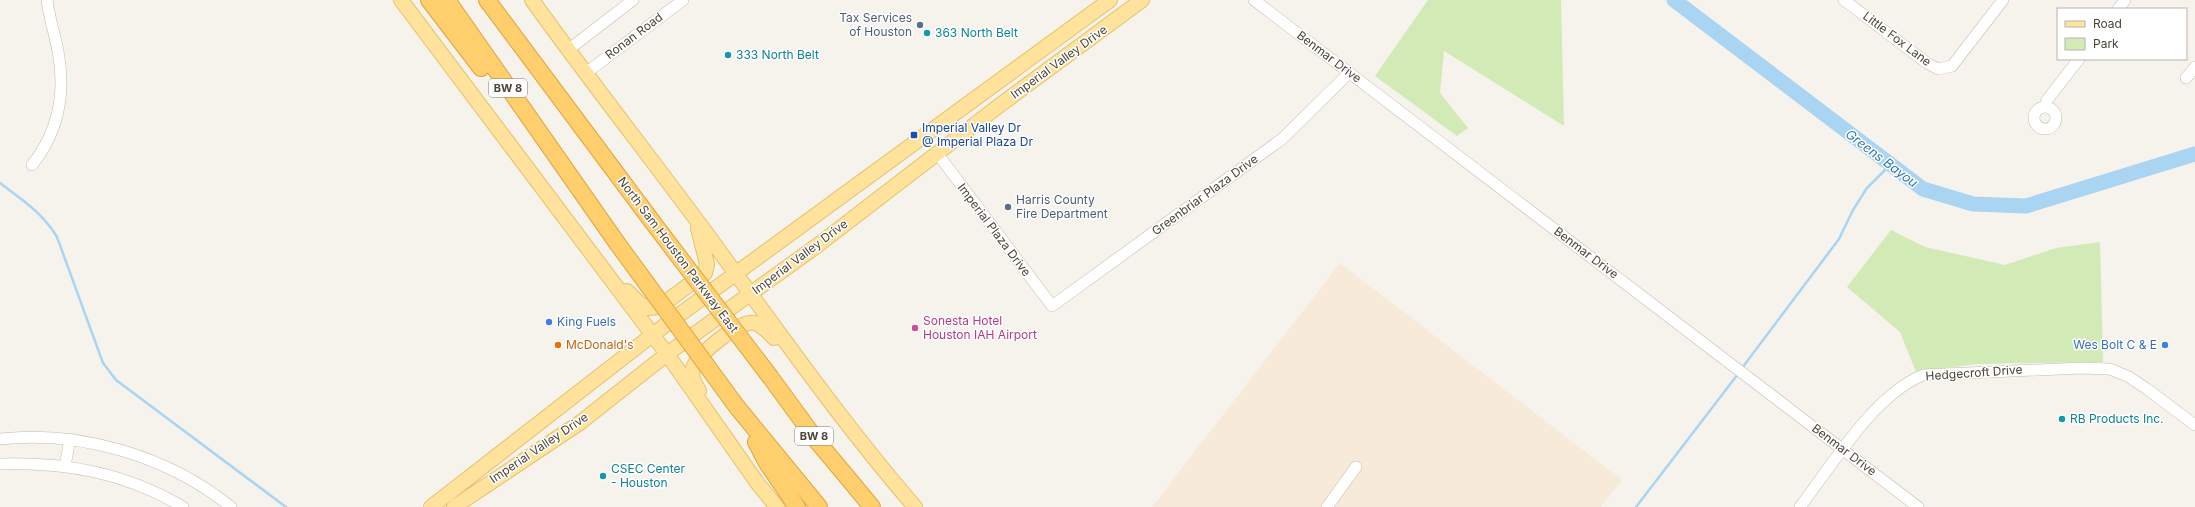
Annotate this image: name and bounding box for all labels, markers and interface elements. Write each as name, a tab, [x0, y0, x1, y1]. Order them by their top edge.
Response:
street label: Little Fox Lane	[1860, 8, 1934, 69]
legend	[2057, 8, 2187, 60]
street label: Ronan Road	[602, 9, 665, 62]
place label: Tax Services of Houston	[839, 10, 912, 39]
text: Road	[2093, 16, 2122, 31]
marker: Tax Services of Houston	[915, 20, 925, 30]
street label: Imperial Valley Drive	[1008, 22, 1110, 102]
place label: 363 North Belt	[935, 25, 1018, 40]
street label: Benmar Drive	[1294, 27, 1365, 86]
marker: 363 North Belt	[922, 28, 932, 38]
text: Park	[2093, 36, 2119, 51]
place label: 333 North Belt	[736, 47, 819, 62]
marker: 333 North Belt	[723, 50, 733, 60]
road number: BW 8	[489, 79, 527, 97]
place label: Imperial Valley Dr @ Imperial Plaza Dr	[922, 120, 1033, 149]
water label: Greens Bayou	[1843, 126, 1922, 191]
marker: Imperial Valley Dr @ Imperial Plaza Dr	[909, 130, 919, 140]
street label: Greenbriar Plaza Drive	[1149, 151, 1261, 238]
street label: North Sam Houston Parkway East	[615, 174, 742, 336]
street label: Imperial Plaza Drive	[955, 180, 1034, 279]
place label: Harris County Fire Department	[1016, 192, 1108, 221]
marker: Harris County Fire Department	[1003, 202, 1013, 212]
street label: Imperial Valley Drive	[749, 216, 850, 297]
street label: Benmar Drive	[1551, 223, 1622, 282]
place label: Sonesta Hotel Houston IAH Airport	[923, 313, 1037, 342]
place label: King Fuels	[557, 314, 616, 329]
marker: King Fuels	[544, 317, 554, 327]
marker: Sonesta Hotel Houston IAH Airport	[910, 323, 920, 333]
place label: McDonald's	[566, 337, 634, 352]
place label: Wes Bolt C & E	[2073, 337, 2157, 352]
marker: McDonald's	[553, 340, 563, 350]
marker: Wes Bolt C & E	[2160, 340, 2170, 350]
street label: Hedgecroft Drive	[1925, 362, 2023, 383]
street label: Imperial Valley Drive	[487, 409, 591, 486]
place label: RB Products Inc.	[2070, 411, 2164, 426]
marker: RB Products Inc.	[2057, 414, 2067, 424]
street label: Benmar Drive	[1809, 420, 1880, 479]
road number: BW 8	[795, 427, 833, 445]
place label: CSEC Center - Houston	[611, 461, 685, 490]
marker: CSEC Center - Houston	[598, 471, 608, 481]

